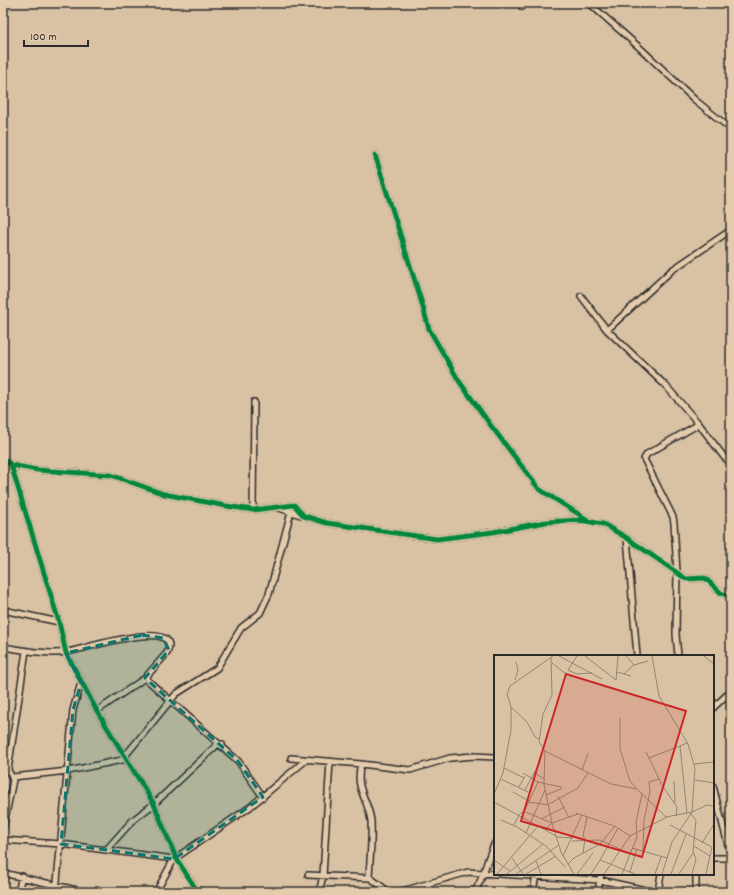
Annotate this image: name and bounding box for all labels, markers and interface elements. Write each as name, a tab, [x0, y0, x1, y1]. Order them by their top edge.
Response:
scale bar	[24, 22, 88, 48]
text: 100 m	[30, 29, 57, 46]
inset map	[494, 655, 714, 875]

